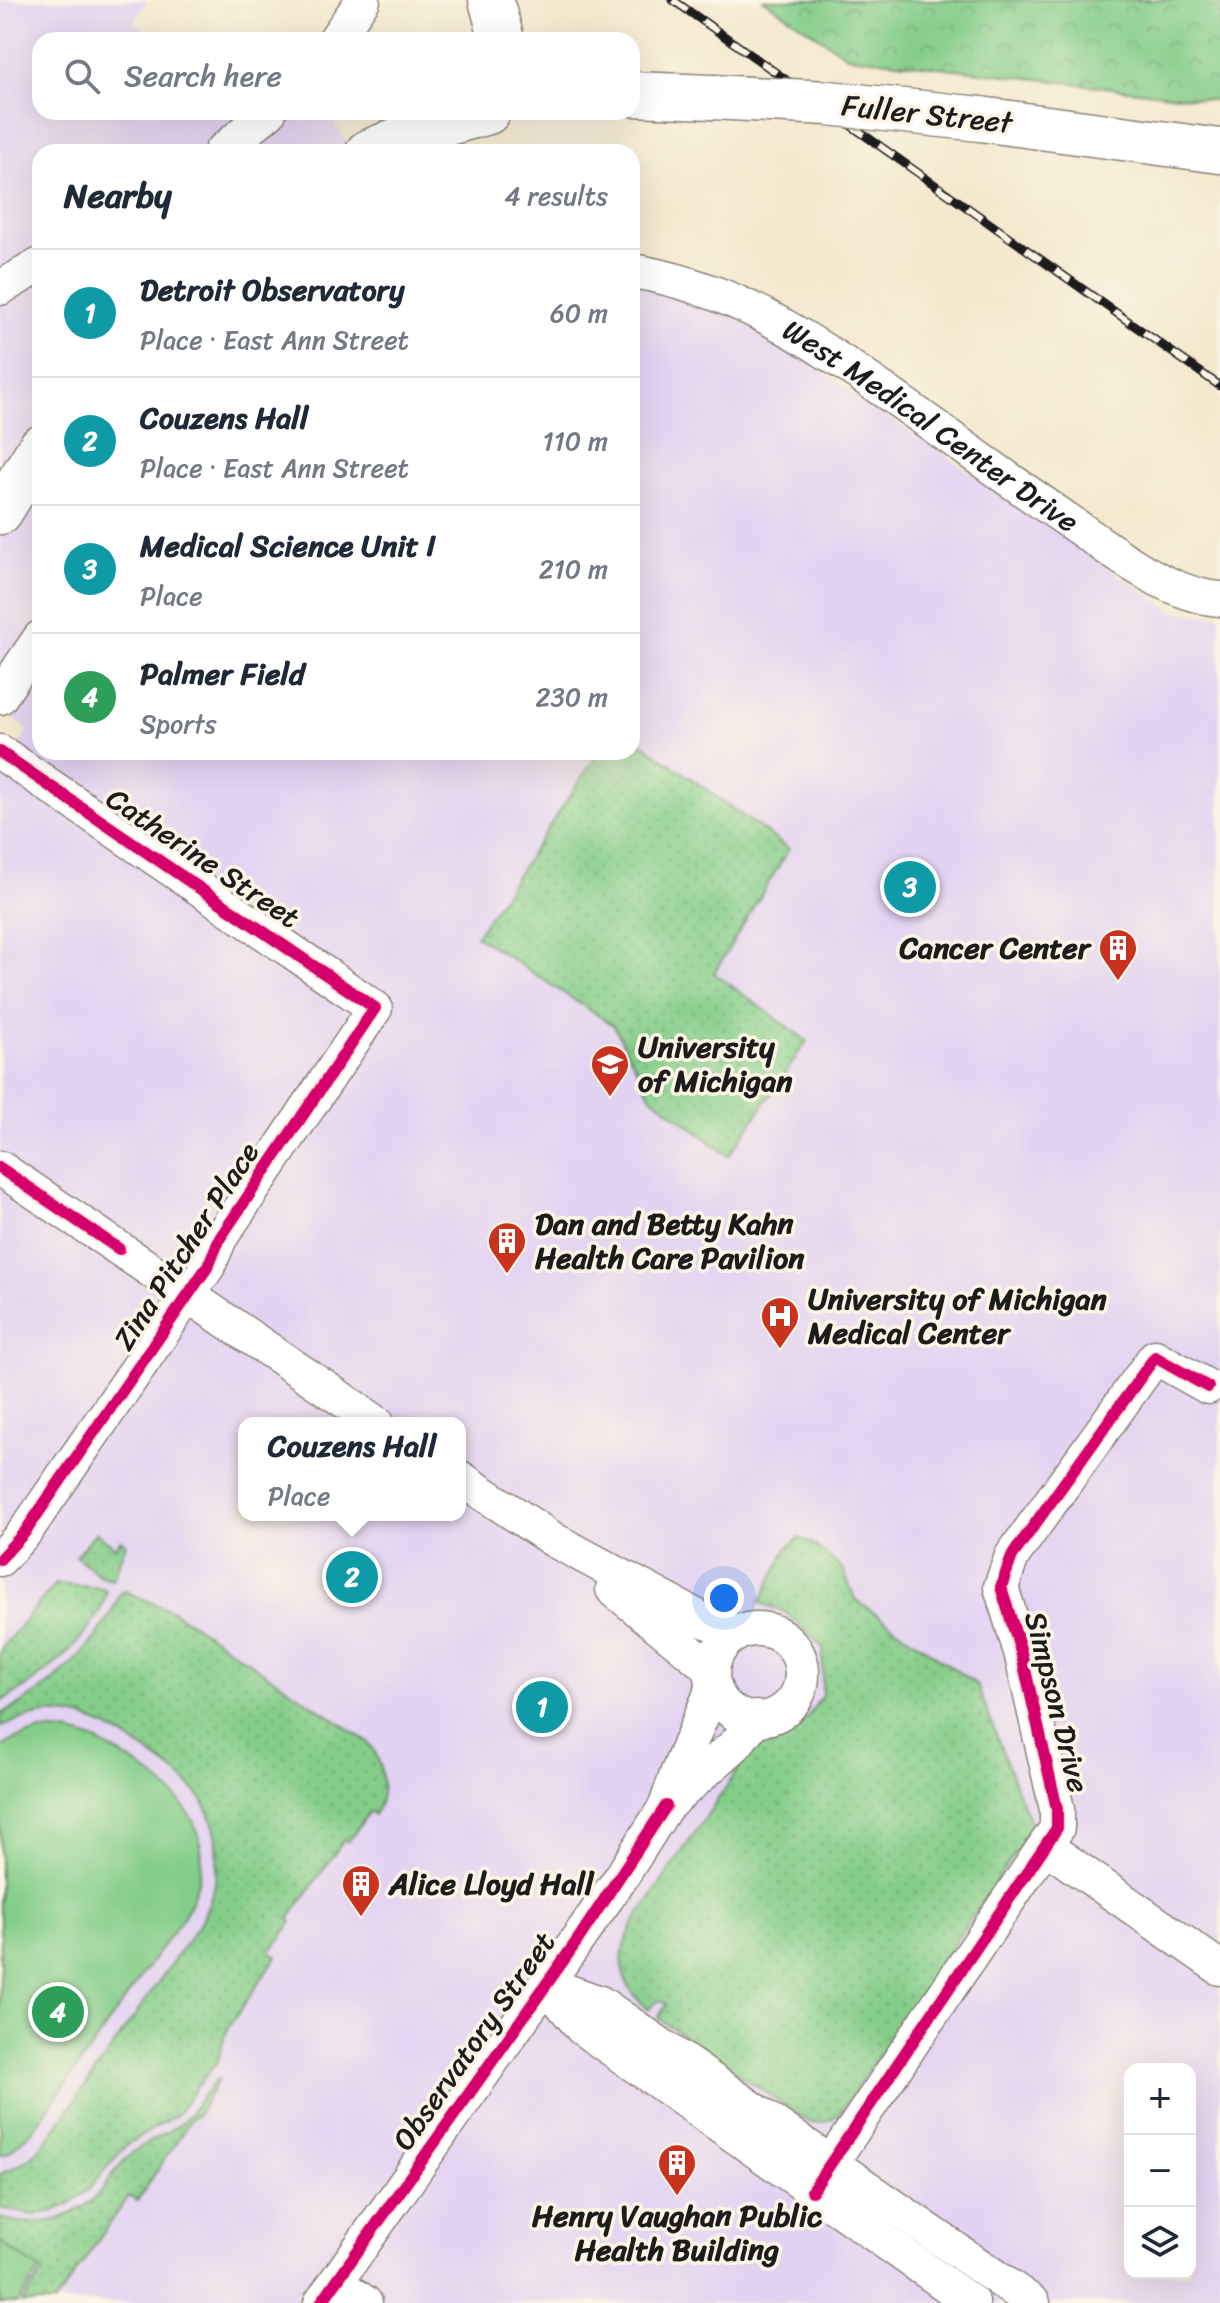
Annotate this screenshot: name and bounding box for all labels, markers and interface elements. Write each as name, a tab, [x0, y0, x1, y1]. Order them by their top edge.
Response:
search box	[32, 32, 640, 120]
text: Search here	[124, 49, 282, 103]
icon: search	[60, 54, 104, 98]
street label: Fuller Street	[839, 78, 1017, 150]
text: Nearby	[64, 166, 172, 226]
text: 4 results	[504, 173, 608, 219]
text: Detroit Observatory	[140, 263, 404, 317]
text: 1	[84, 290, 96, 336]
text: 60 m	[550, 290, 608, 336]
street label: West Medical Center Drive	[772, 304, 1091, 547]
text: Place · East Ann Street	[140, 317, 409, 363]
text: Couzens Hall	[140, 391, 308, 445]
text: 2	[82, 418, 98, 464]
text: 110 m	[543, 418, 608, 464]
text: Place · East Ann Street	[140, 445, 409, 491]
text: Medical Science Unit I	[140, 519, 436, 573]
text: 3	[83, 546, 97, 592]
text: 210 m	[539, 546, 608, 592]
text: Place	[140, 573, 203, 619]
text: Palmer Field	[140, 647, 305, 701]
text: 4	[82, 674, 98, 720]
text: 230 m	[536, 674, 608, 720]
text: Sports	[140, 701, 216, 747]
street label: Catherine Street	[95, 773, 311, 943]
pin: 3	[884, 857, 936, 917]
place label: Cancer Center	[898, 921, 1092, 975]
building icon: Cancer Center	[1097, 927, 1139, 982]
place label: University of Michigan	[638, 1020, 793, 1108]
school or university icon: University of Michigan	[589, 1043, 631, 1098]
street label: Zina Pitcher Place	[98, 1131, 274, 1361]
place label: Dan and Betty Kahn Health Care Pavilion	[535, 1197, 805, 1285]
building icon: Dan and Betty Kahn Health Care Pavilion	[486, 1220, 528, 1275]
place label: University of Michigan Medical Center	[807, 1272, 1108, 1360]
hospital icon: University of Michigan Medical Center	[759, 1295, 801, 1350]
popup	[238, 1417, 466, 1521]
text: Couzens Hall	[268, 1419, 436, 1473]
text: Place	[268, 1473, 330, 1519]
pin: 2	[326, 1547, 378, 1607]
your location	[704, 1578, 744, 1618]
street label: Simpson Drive	[1008, 1606, 1106, 1798]
pin: 1	[516, 1677, 568, 1737]
place label: Alice Lloyd Hall	[387, 1857, 595, 1911]
building icon: Alice Lloyd Hall	[340, 1863, 382, 1918]
street label: Observatory Street	[378, 1920, 570, 2162]
pin: 4	[32, 1982, 84, 2042]
map controls	[1124, 2063, 1196, 2279]
button: +	[1124, 2063, 1196, 2135]
button: −	[1124, 2135, 1196, 2207]
building icon: Henry Vaughan Public Health Building	[656, 2142, 698, 2197]
place label: Henry Vaughan Public Health Building	[532, 2189, 823, 2277]
button: layers	[1124, 2207, 1196, 2279]

